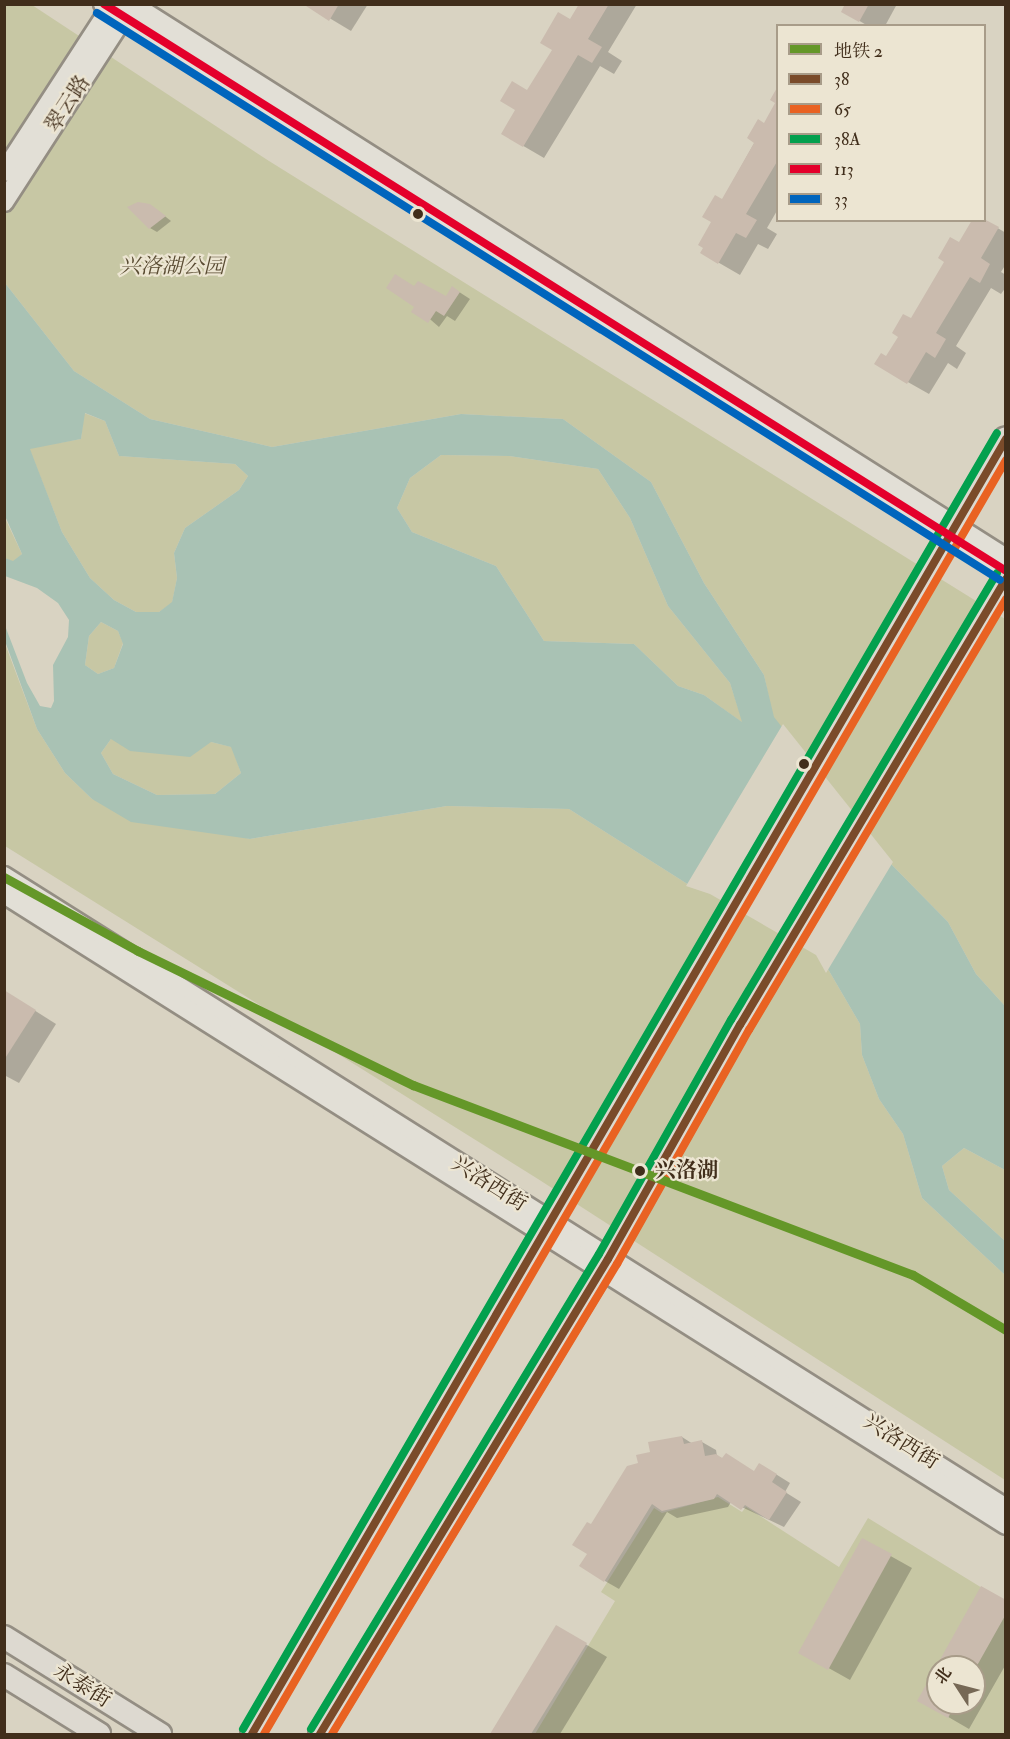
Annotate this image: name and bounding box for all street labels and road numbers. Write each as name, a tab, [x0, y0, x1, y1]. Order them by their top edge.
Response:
street label: 翠云路	[40, 71, 96, 137]
street label: 兴洛西街	[447, 1151, 531, 1217]
street label: 兴洛西街	[859, 1409, 943, 1475]
street label: 永泰街	[49, 1659, 115, 1713]

